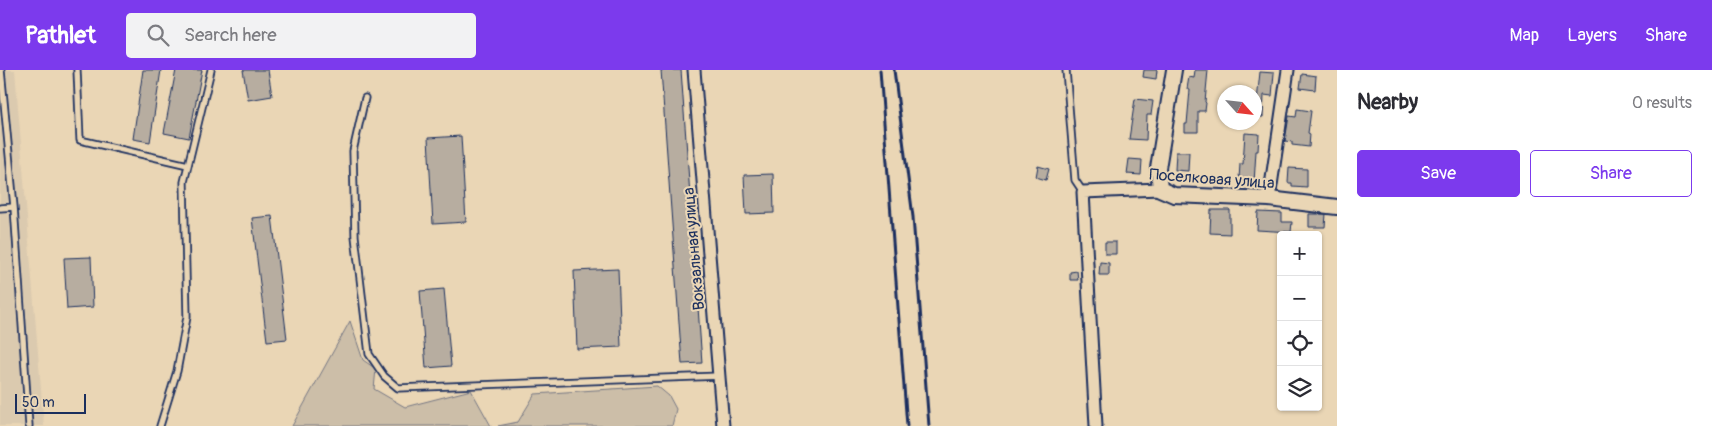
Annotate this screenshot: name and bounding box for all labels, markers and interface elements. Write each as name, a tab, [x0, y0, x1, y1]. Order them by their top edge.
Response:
search box	[126, 13, 476, 58]
text: Pathlet	[25, 21, 96, 50]
icon: search	[144, 21, 172, 49]
text: Search here	[184, 23, 277, 47]
text: Map	[1510, 24, 1539, 47]
text: Layers	[1567, 24, 1617, 47]
text: Share	[1645, 24, 1687, 47]
north arrow	[1217, 85, 1262, 130]
text: Nearby	[1357, 89, 1418, 116]
text: 0 results	[1632, 93, 1692, 113]
button: Save	[1357, 150, 1520, 197]
button: Share	[1530, 150, 1692, 197]
street label: Поселковая улица	[1149, 165, 1275, 193]
street label: Вокзальная улица	[679, 187, 709, 311]
map controls	[1277, 231, 1322, 411]
button: +	[1277, 231, 1322, 276]
button: −	[1277, 276, 1322, 321]
button: locate	[1277, 321, 1322, 366]
button: layers	[1277, 366, 1322, 411]
scale bar	[15, 391, 86, 414]
text: 50 m	[22, 394, 55, 411]

